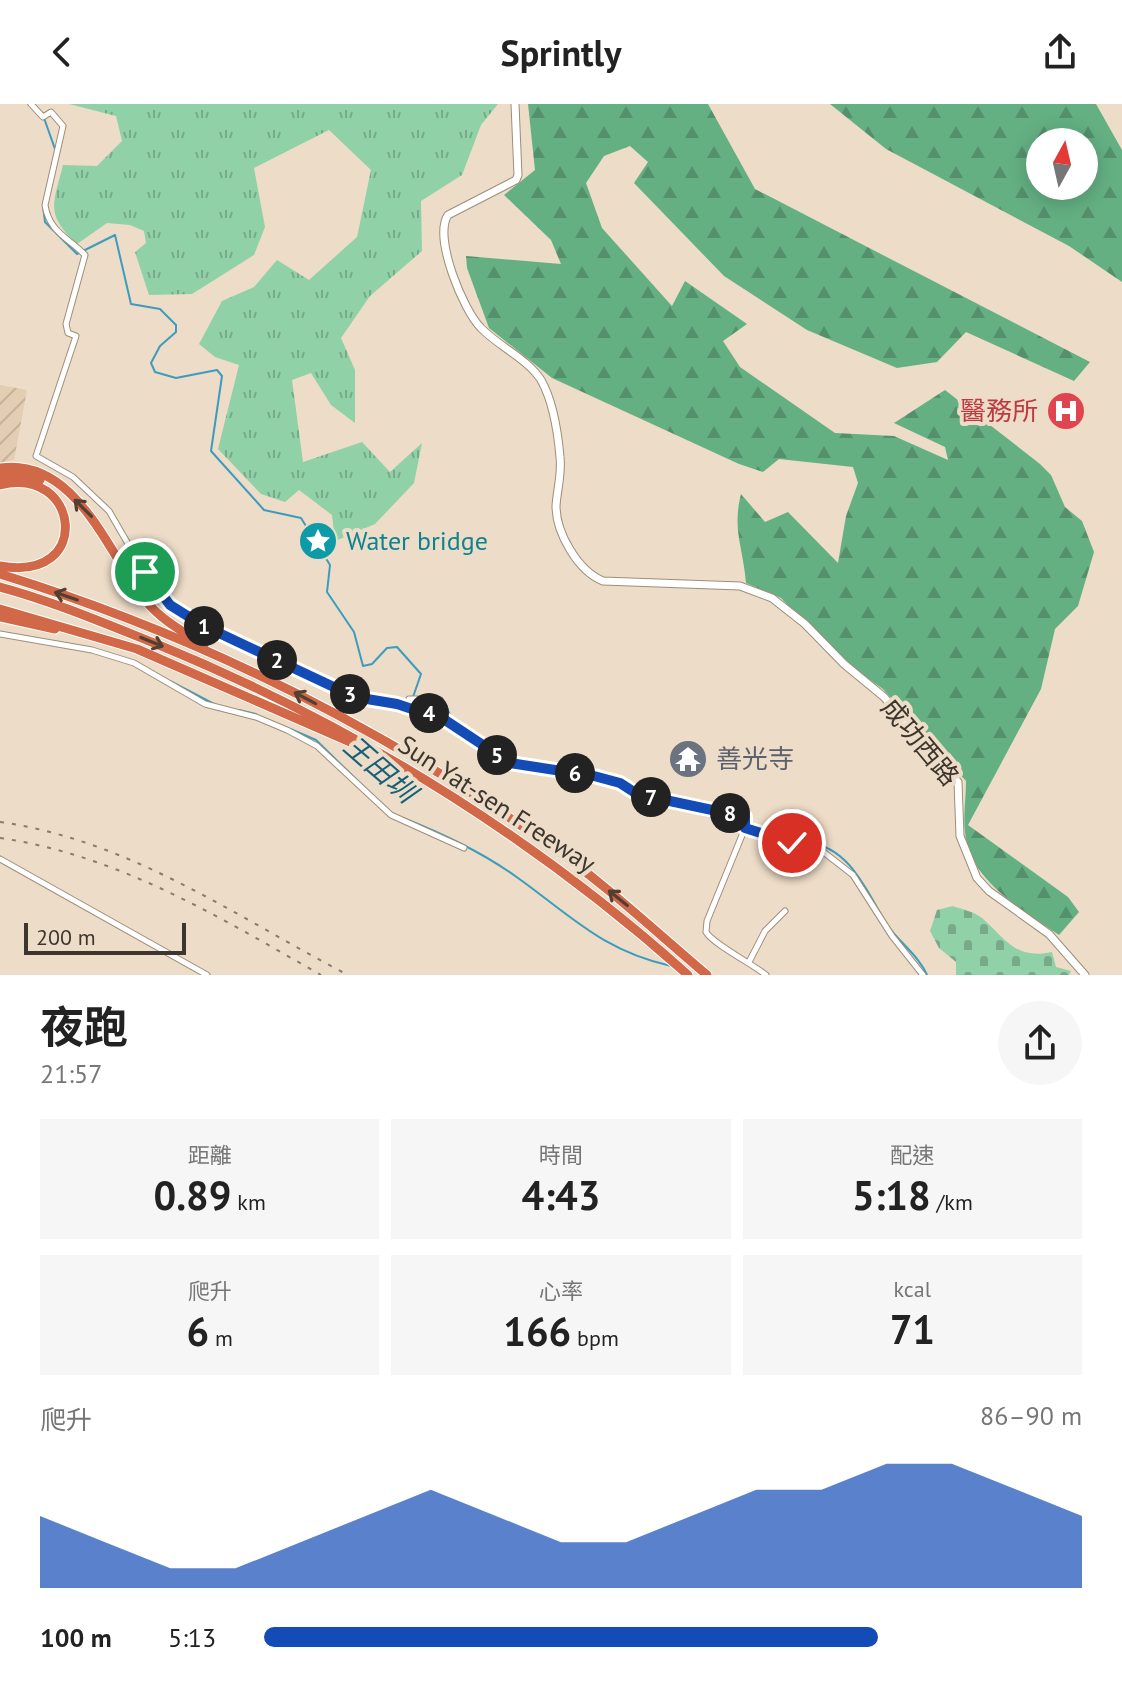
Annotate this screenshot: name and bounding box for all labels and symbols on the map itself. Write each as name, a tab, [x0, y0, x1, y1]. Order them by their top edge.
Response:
north arrow	[1026, 128, 1098, 200]
hospital icon: 醫務所	[1045, 390, 1087, 432]
place label: 醫務所	[960, 394, 1038, 427]
one-way arrow	[74, 498, 94, 518]
place icon: Water bridge	[297, 520, 339, 562]
place label: Water bridge	[346, 524, 488, 557]
pin	[111, 538, 179, 606]
one-way arrow	[54, 587, 79, 602]
pin: 1	[184, 606, 224, 646]
one-way arrow	[139, 636, 164, 651]
pin: 2	[257, 640, 297, 680]
pin: 3	[330, 674, 370, 714]
one-way arrow	[294, 689, 317, 705]
street label: 成功西路	[874, 691, 966, 792]
pin: 4	[409, 693, 449, 733]
water label: 王田圳	[336, 727, 427, 813]
street label: Sun Yat-sen Freeway	[392, 727, 602, 880]
pin: 5	[477, 735, 517, 775]
temple icon: 善光寺	[667, 738, 709, 780]
place label: 善光寺	[716, 742, 794, 775]
pin: 6	[555, 753, 595, 793]
pin: 7	[631, 777, 671, 817]
pin: 8	[710, 793, 750, 833]
pin	[758, 809, 826, 877]
one-way arrow	[608, 889, 628, 907]
scale bar	[24, 919, 186, 955]

